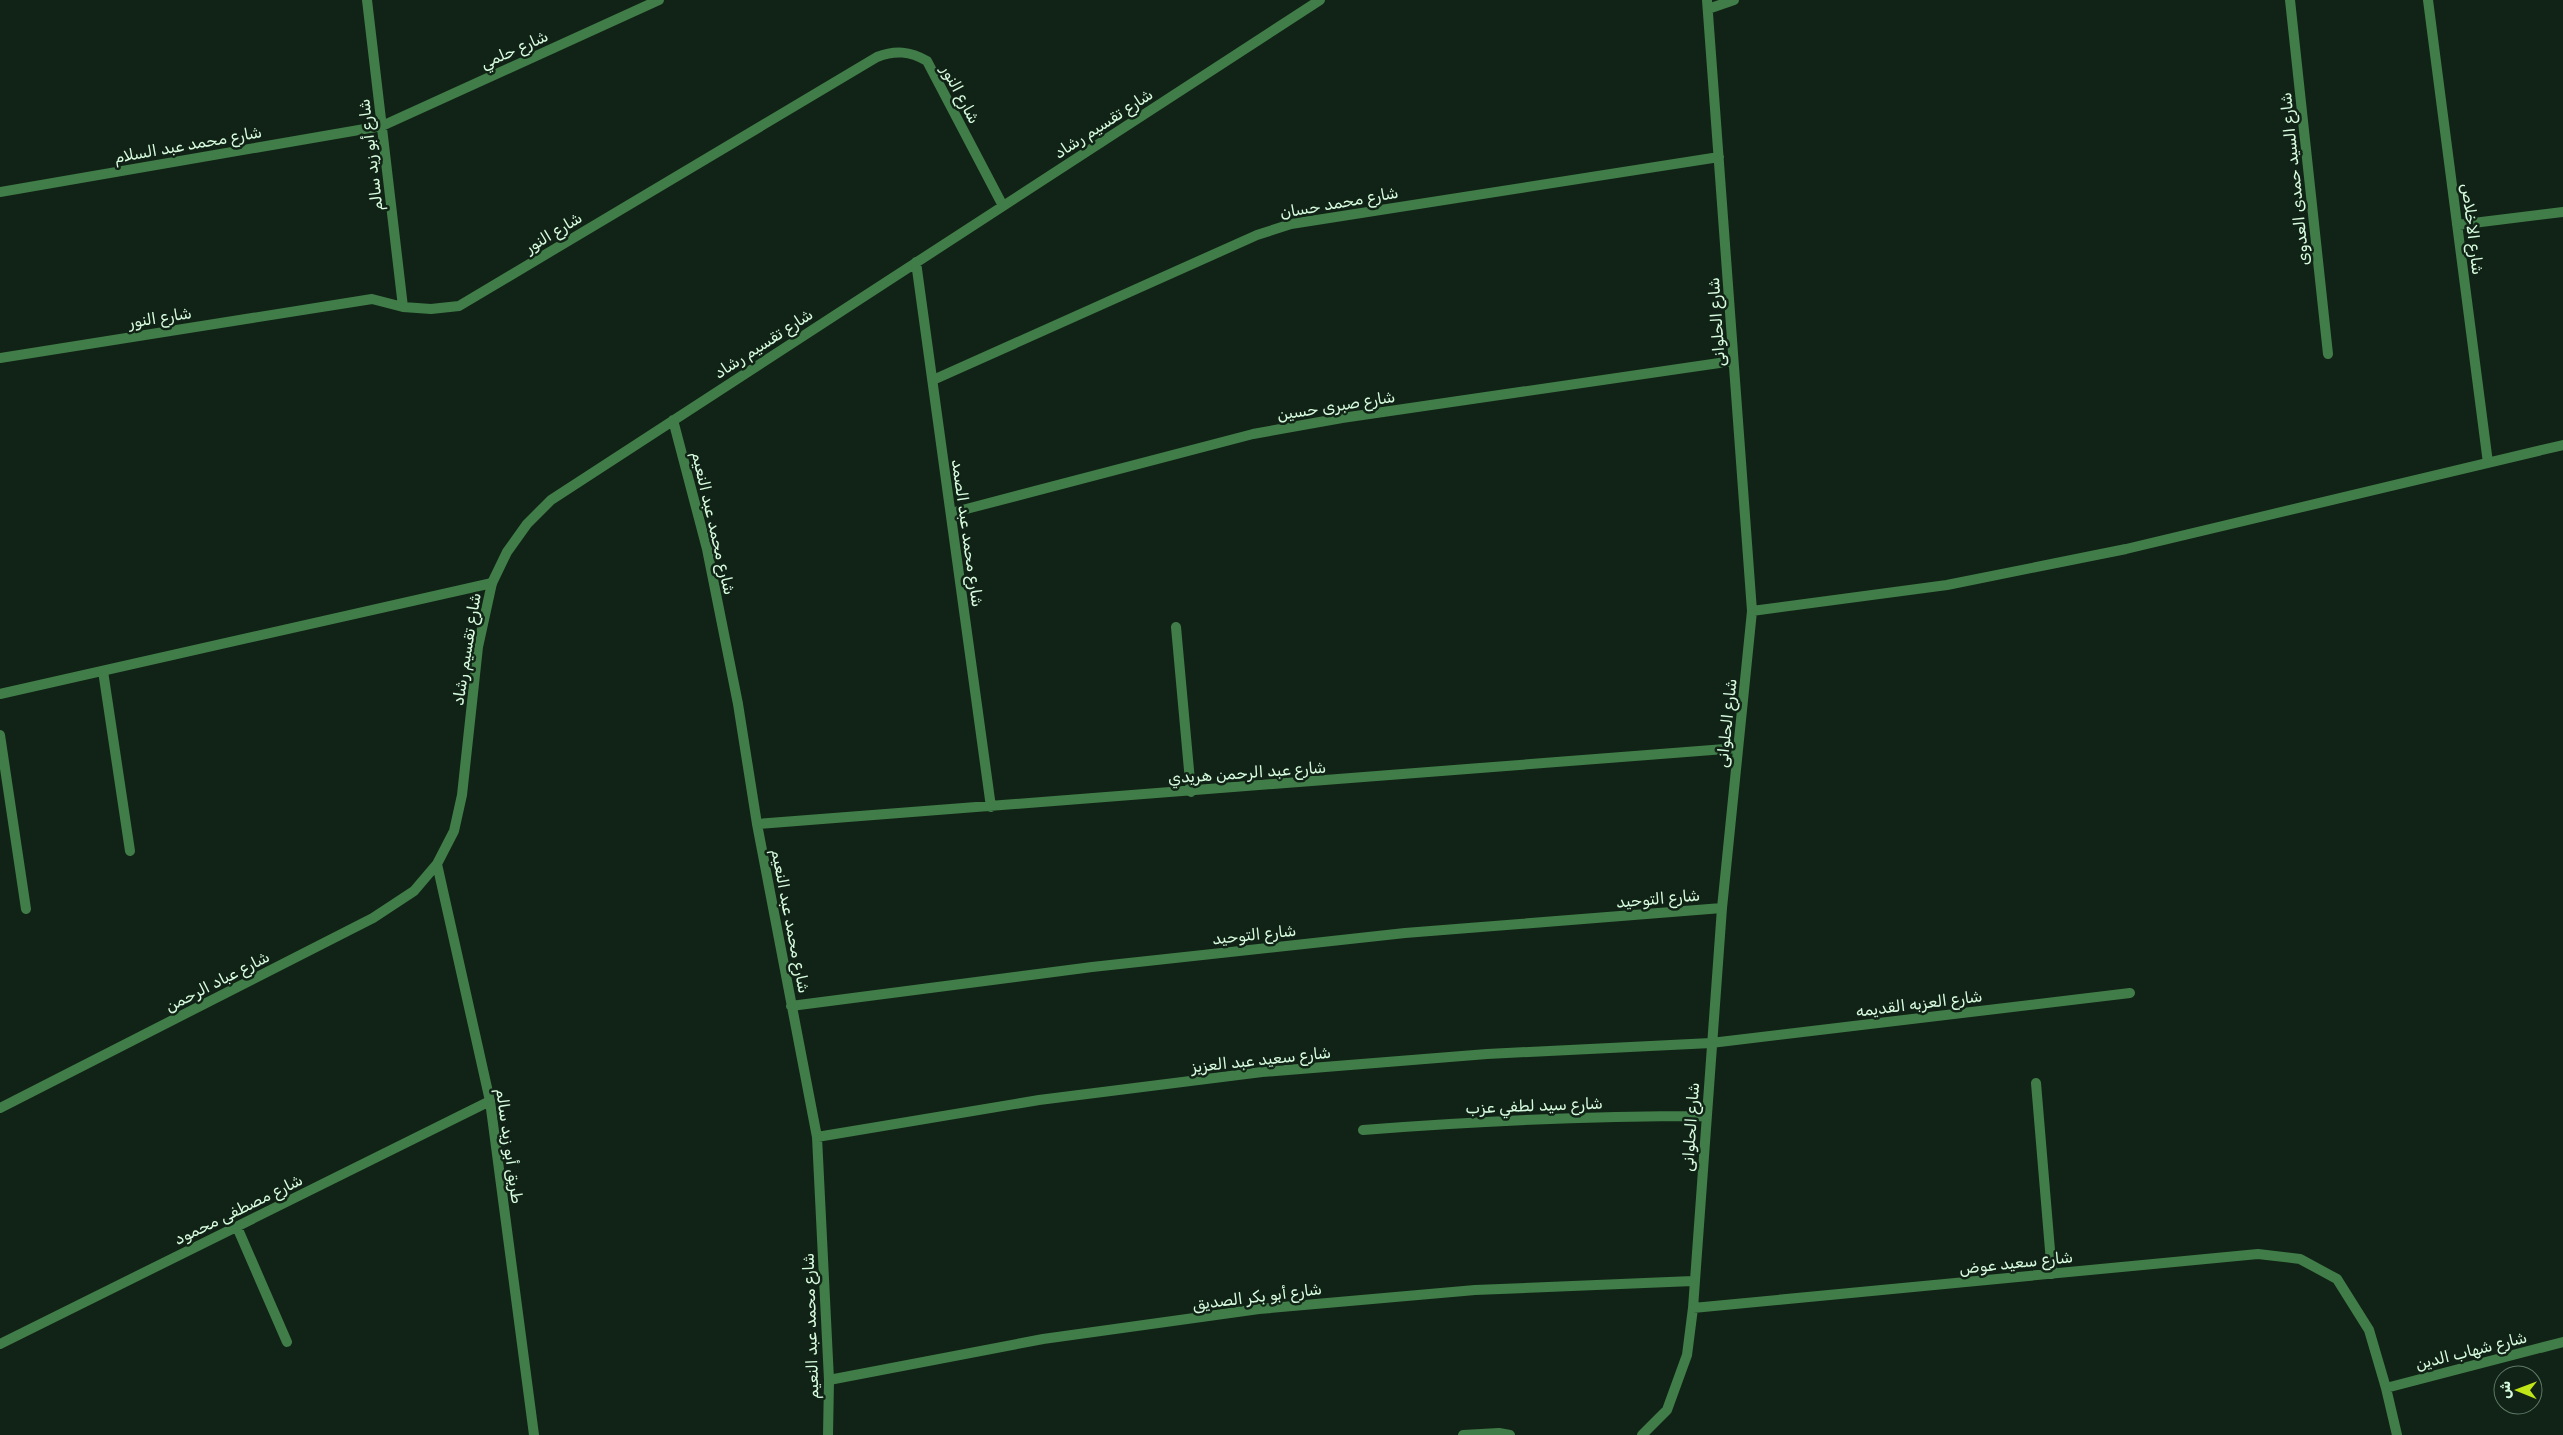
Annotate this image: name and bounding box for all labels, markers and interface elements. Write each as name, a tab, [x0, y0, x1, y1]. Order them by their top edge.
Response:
street label: شارع حلمي	[477, 26, 552, 76]
street label: شارع النور	[935, 61, 984, 128]
street label: شارع تقسيم رشاد	[1050, 84, 1157, 164]
street label: شارع السيد حمدى العدوى	[2276, 91, 2315, 266]
street label: شارع أبو زيد سالم	[354, 98, 389, 212]
street label: شارع محمد عبد السلام	[113, 122, 264, 169]
street label: شارع الاخلاص	[2455, 182, 2488, 276]
street label: شارع محمد حسان	[1278, 183, 1400, 224]
street label: شارع النور	[520, 208, 586, 259]
street label: شارع الحلوانى	[1704, 277, 1731, 367]
street label: شارع النور	[126, 303, 193, 334]
street label: شارع تقسيم رشاد	[710, 304, 817, 384]
street label: شارع صبرى حسين	[1276, 387, 1397, 426]
street label: شارع محمد عبد النعيم	[686, 450, 739, 597]
street label: شارع محمد عبد الصمد	[946, 458, 987, 609]
street label: شارع تقسيم رشاد	[448, 591, 487, 707]
street label: شارع الحلوانى	[1712, 678, 1743, 769]
street label: شارع عبد الرحمن هريدي	[1167, 757, 1327, 790]
street label: شارع محمد عبد النعيم	[765, 847, 814, 995]
street label: شارع التوحيد	[1615, 885, 1701, 914]
street label: شارع التوحيد	[1211, 921, 1297, 950]
street label: شارع عباد الرحمن	[162, 947, 273, 1018]
street label: شارع العزبه القديمه	[1855, 986, 1984, 1023]
street label: شارع سعيد عبد العزيز	[1189, 1043, 1332, 1078]
street label: شارع الحلوانى	[1678, 1082, 1705, 1172]
street label: طريق أبو زيد سالم	[491, 1087, 527, 1205]
street label: شارع سيد لطفي عزب	[1465, 1094, 1603, 1120]
street label: شارع مصطفى محمود	[171, 1170, 307, 1251]
street label: شارع سعيد عوض	[1958, 1247, 2074, 1280]
street label: شارع محمد عبد النعيم	[798, 1252, 825, 1399]
street label: شارع أبو بكر الصديق	[1191, 1279, 1323, 1316]
street label: شارع شهاب الدين	[2413, 1327, 2529, 1375]
north arrow	[2493, 1365, 2543, 1415]
text: ش	[2497, 1381, 2514, 1399]

